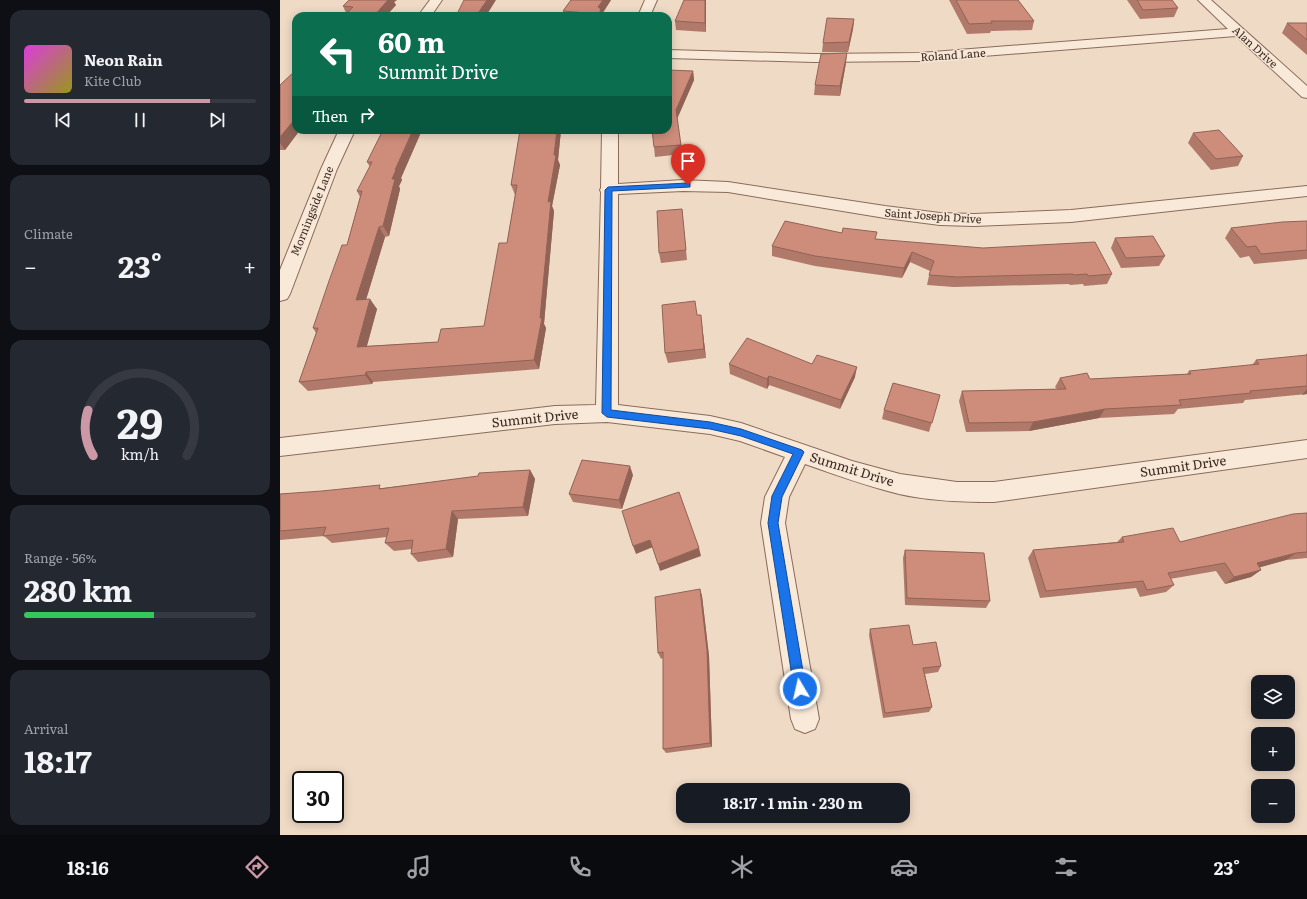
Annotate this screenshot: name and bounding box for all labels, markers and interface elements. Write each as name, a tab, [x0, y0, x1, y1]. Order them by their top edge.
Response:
text: 60 m	[378, 20, 445, 62]
street label: Alan Drive	[1230, 22, 1282, 71]
icon: left	[312, 28, 364, 80]
street label: Roland Lane	[920, 44, 986, 64]
text: Neon Rain	[84, 48, 163, 71]
text: Summit Drive	[378, 58, 498, 85]
text: Kite Club	[84, 71, 141, 90]
text: Then	[312, 104, 348, 127]
icon: right	[356, 104, 378, 126]
icon: previous	[52, 109, 74, 131]
icon: pause	[129, 109, 151, 131]
icon: next	[206, 109, 228, 131]
pin	[671, 144, 705, 185]
icon: arrive	[677, 150, 699, 172]
street label: Morningside Lane	[286, 163, 336, 258]
street label: Saint Joseph Drive	[884, 204, 982, 226]
text: Climate	[24, 224, 73, 243]
text: 23°	[118, 243, 162, 287]
text: −	[24, 249, 37, 282]
text: +	[243, 249, 256, 282]
text: 29	[117, 389, 163, 451]
street label: Summit Drive	[491, 403, 579, 431]
text: km/h	[121, 442, 160, 463]
street label: Summit Drive	[808, 447, 897, 490]
street label: Summit Drive	[1139, 450, 1228, 481]
text: Range · 56%	[24, 548, 97, 567]
text: 280 km	[24, 567, 132, 611]
position arrow	[779, 668, 821, 710]
map controls	[1251, 675, 1295, 823]
button: layers	[1251, 675, 1295, 719]
text: Arrival	[24, 719, 68, 738]
button: +	[1251, 727, 1295, 771]
text: 18:17	[24, 738, 92, 782]
speed limit sign: 30	[292, 771, 344, 823]
button: −	[1251, 779, 1295, 823]
text: 18:17 · 1 min · 230 m	[723, 791, 863, 814]
icon: directions	[243, 853, 271, 881]
icon: music	[405, 853, 433, 881]
icon: phone	[566, 853, 594, 881]
icon: climate	[728, 853, 756, 881]
icon: car	[890, 853, 918, 881]
icon: filters	[1052, 853, 1080, 881]
text: 18:16	[67, 854, 109, 881]
text: 23°	[1214, 854, 1240, 881]

